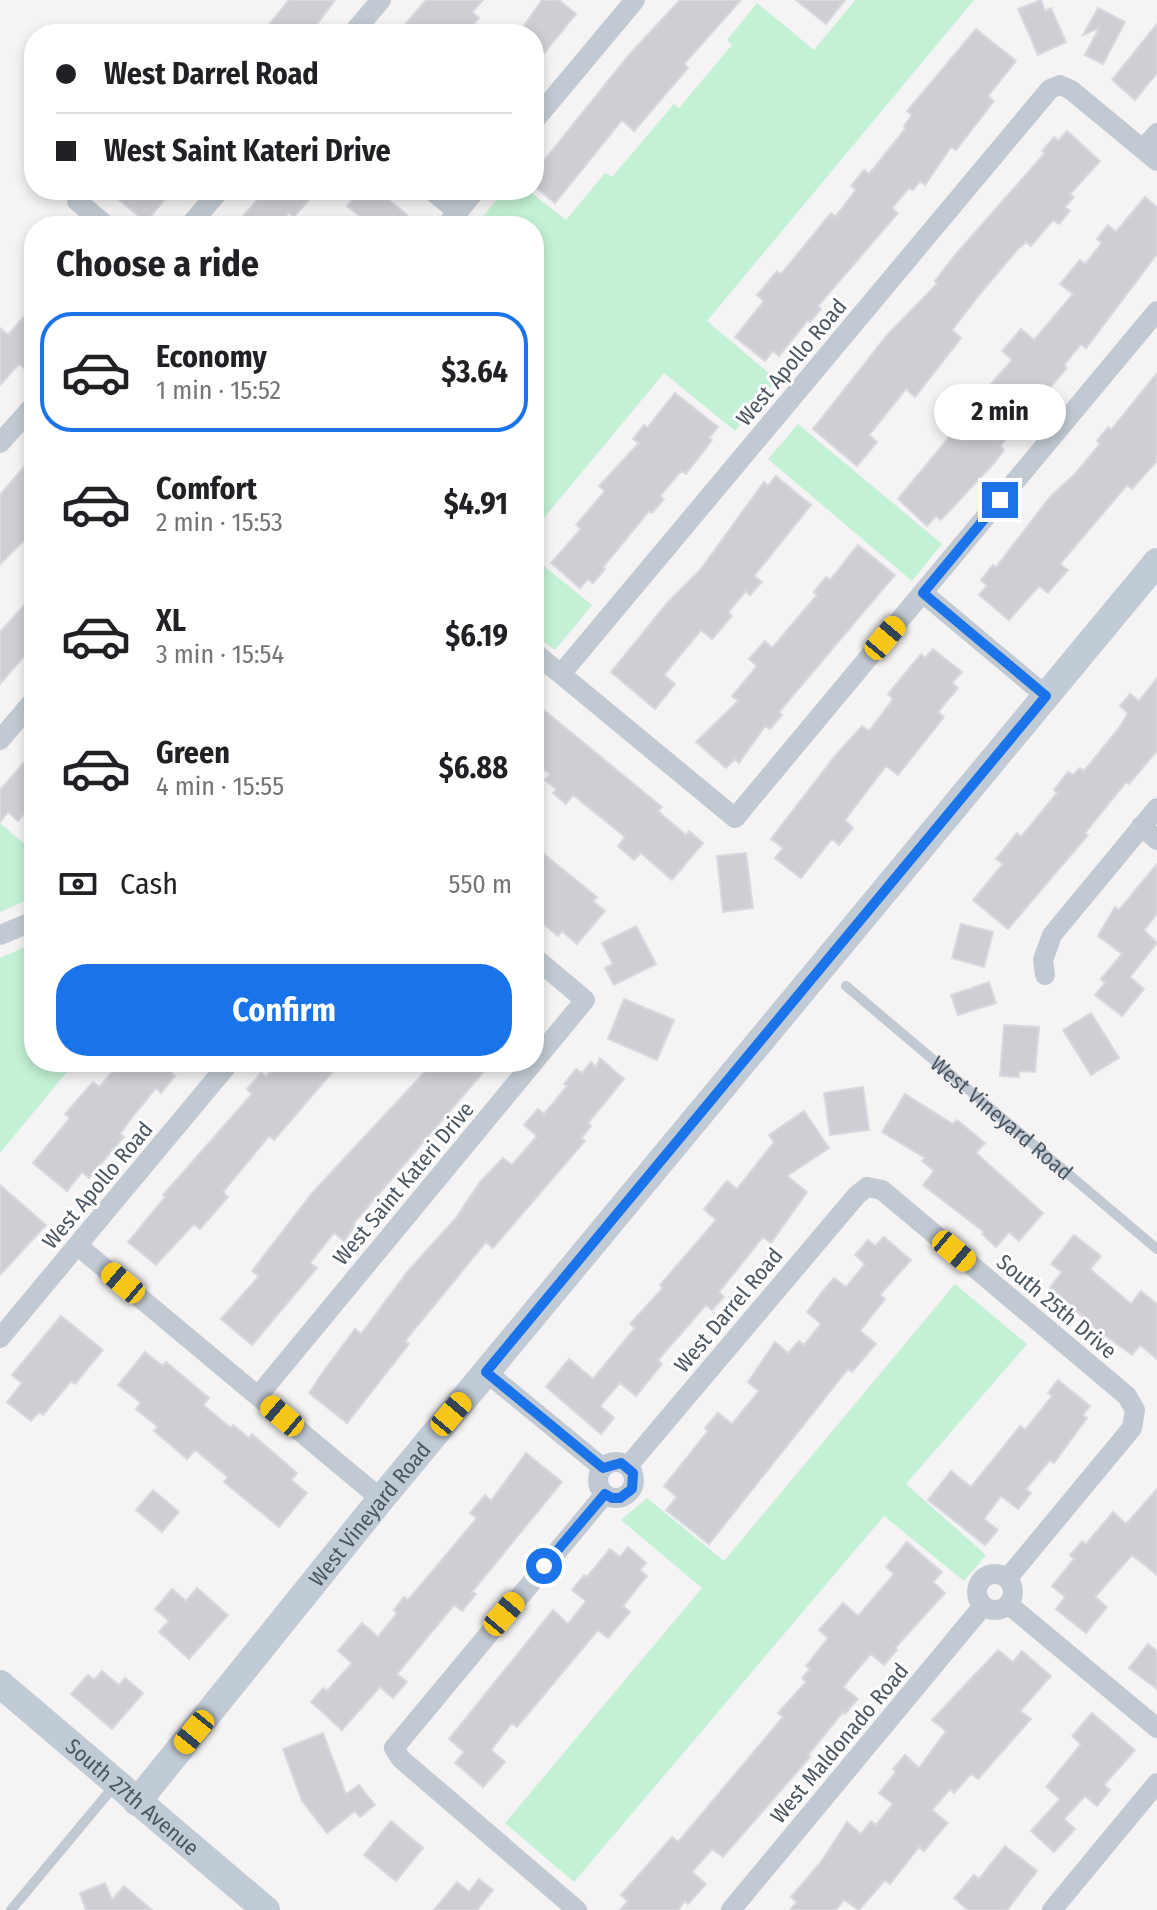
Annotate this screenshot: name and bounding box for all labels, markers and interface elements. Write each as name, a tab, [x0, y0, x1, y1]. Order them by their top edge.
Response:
text: West Darrel Road	[104, 56, 319, 92]
text: West Saint Kateri Drive	[104, 133, 391, 169]
text: Choose a ride	[56, 242, 259, 286]
street label: West Apollo Road	[730, 293, 852, 431]
icon: car	[60, 336, 132, 408]
text: Economy	[156, 339, 267, 375]
text: $3.64	[441, 354, 508, 390]
text: 1 min · 15:52	[156, 375, 281, 406]
callout: 2 min	[934, 384, 1066, 440]
text: 2 min	[971, 396, 1029, 427]
icon: car	[60, 468, 132, 540]
text: Comfort	[156, 471, 257, 507]
route end	[982, 482, 1018, 518]
text: $4.91	[444, 486, 508, 522]
text: 2 min · 15:53	[156, 507, 283, 538]
icon: car	[60, 600, 132, 672]
text: XL	[156, 603, 186, 639]
car	[860, 612, 910, 664]
text: $6.19	[445, 618, 508, 654]
text: 3 min · 15:54	[156, 639, 284, 670]
icon: car	[60, 732, 132, 804]
text: Green	[156, 735, 230, 771]
text: $6.88	[439, 750, 508, 786]
text: 4 min · 15:55	[156, 771, 284, 802]
icon: cash	[56, 862, 100, 906]
text: Cash	[120, 866, 178, 902]
text: 550 m	[449, 869, 512, 900]
button: Confirm	[56, 964, 512, 1056]
street label: West Vineyard Road	[925, 1050, 1078, 1186]
street label: West Saint Kateri Drive	[327, 1096, 480, 1271]
street label: West Apollo Road	[36, 1116, 158, 1254]
car	[928, 1226, 980, 1276]
street label: West Darrel Road	[668, 1242, 788, 1378]
street label: South 25th Drive	[991, 1248, 1122, 1364]
car	[97, 1258, 149, 1308]
car	[426, 1388, 476, 1440]
car	[256, 1391, 308, 1441]
street label: West Vineyard Road	[303, 1437, 436, 1592]
route start	[526, 1548, 562, 1584]
car	[479, 1588, 529, 1640]
street label: West Maldonado Road	[765, 1658, 914, 1829]
car	[170, 1706, 218, 1758]
street label: South 27th Avenue	[60, 1733, 205, 1861]

